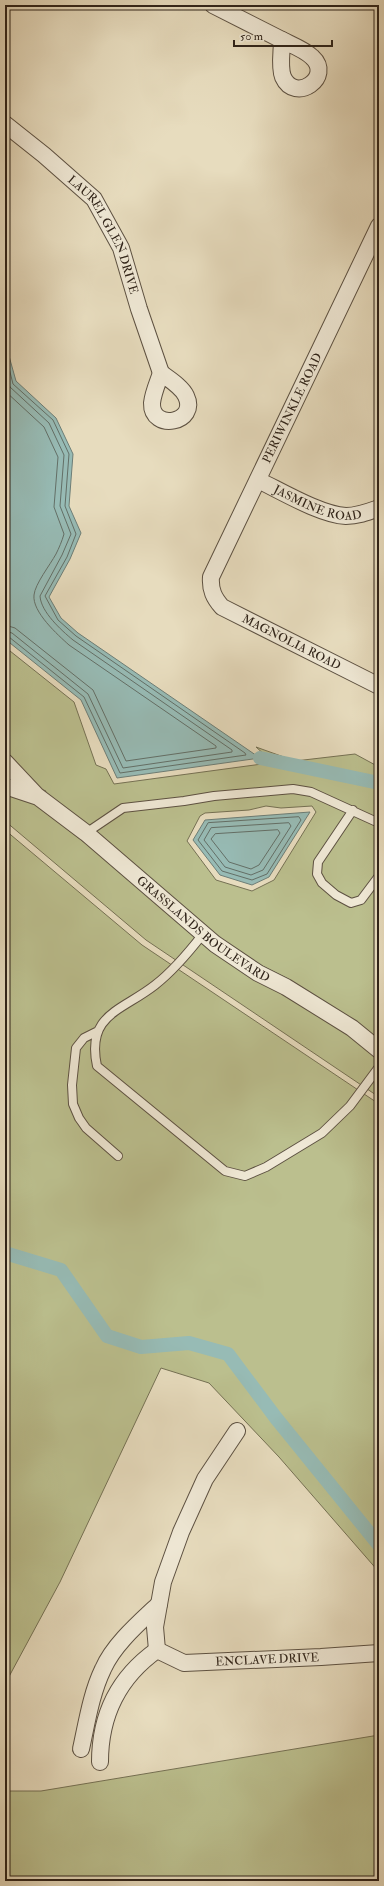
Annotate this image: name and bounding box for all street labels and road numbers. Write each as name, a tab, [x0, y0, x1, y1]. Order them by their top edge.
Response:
street label: LAUREL GLEN DRIVE	[64, 172, 141, 296]
street label: PERIWINKLE ROAD	[259, 351, 326, 466]
street label: JASMINE ROAD	[270, 482, 363, 524]
street label: MAGNOLIA ROAD	[240, 611, 343, 674]
street label: GRASSLANDS BOULEVARD	[133, 873, 272, 986]
street label: ENCLAVE DRIVE	[215, 1650, 320, 1670]

